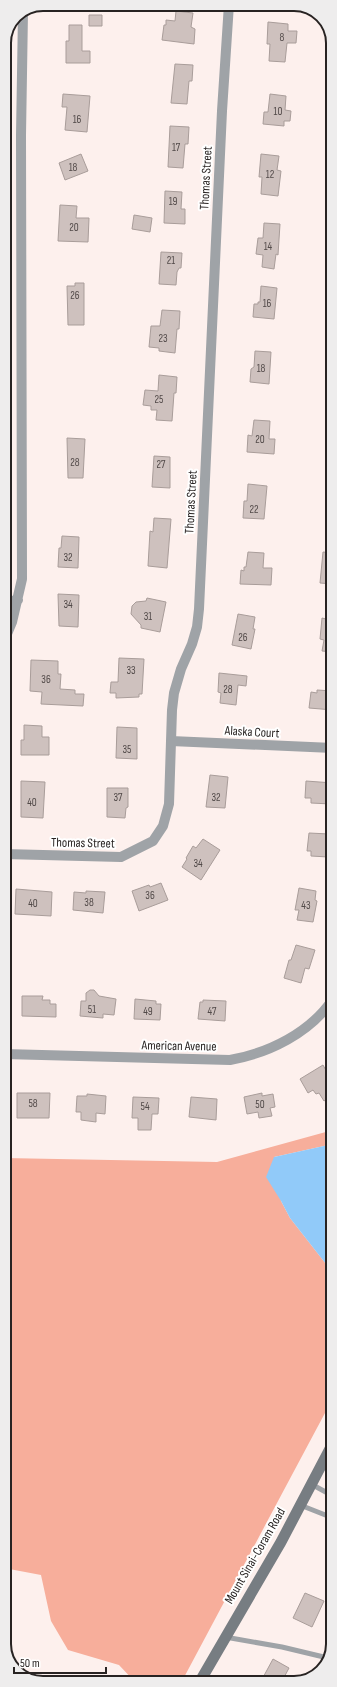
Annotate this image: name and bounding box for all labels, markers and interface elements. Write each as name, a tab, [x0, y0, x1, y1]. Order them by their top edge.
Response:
house number: 8	[280, 31, 285, 44]
house number: 10	[274, 105, 282, 118]
house number: 16	[73, 113, 82, 126]
house number: 17	[172, 141, 181, 154]
street label: Thomas Street	[196, 146, 216, 210]
house number: 18	[69, 161, 78, 174]
house number: 12	[266, 168, 275, 181]
house number: 19	[169, 195, 177, 208]
house number: 20	[69, 221, 79, 234]
house number: 14	[264, 240, 273, 253]
house number: 21	[167, 254, 175, 267]
house number: 26	[70, 289, 80, 302]
house number: 16	[263, 297, 272, 310]
house number: 23	[158, 332, 168, 345]
house number: 18	[257, 362, 266, 375]
house number: 25	[155, 393, 163, 406]
house number: 20	[255, 433, 265, 446]
house number: 28	[70, 456, 80, 469]
house number: 27	[157, 458, 166, 471]
street label: Thomas Street	[181, 470, 201, 534]
house number: 22	[249, 503, 259, 516]
house number: 32	[63, 551, 73, 564]
house number: 34	[63, 598, 73, 611]
house number: 31	[144, 610, 152, 623]
house number: 26	[238, 631, 248, 644]
house number: 33	[126, 664, 136, 677]
house number: 36	[41, 673, 51, 686]
house number: 28	[223, 683, 233, 696]
street label: Alaska Court	[223, 723, 280, 741]
house number: 35	[122, 743, 132, 756]
house number: 37	[113, 791, 123, 804]
house number: 32	[211, 791, 221, 804]
house number: 40	[27, 796, 37, 809]
street label: Thomas Street	[51, 834, 115, 852]
house number: 34	[193, 857, 203, 870]
house number: 36	[145, 889, 155, 902]
house number: 38	[84, 896, 94, 909]
house number: 40	[28, 897, 38, 910]
house number: 43	[301, 899, 311, 912]
house number: 51	[88, 1003, 96, 1016]
house number: 49	[143, 1005, 153, 1018]
house number: 47	[208, 1005, 217, 1018]
street label: American Avenue	[140, 1037, 217, 1055]
house number: 58	[28, 1097, 38, 1110]
house number: 50	[255, 1098, 265, 1111]
house number: 54	[140, 1100, 150, 1113]
street label: Mount Sinai-Coram Road	[221, 1505, 289, 1607]
scale bar	[14, 1649, 106, 1675]
text: 50 m	[20, 1656, 40, 1671]

